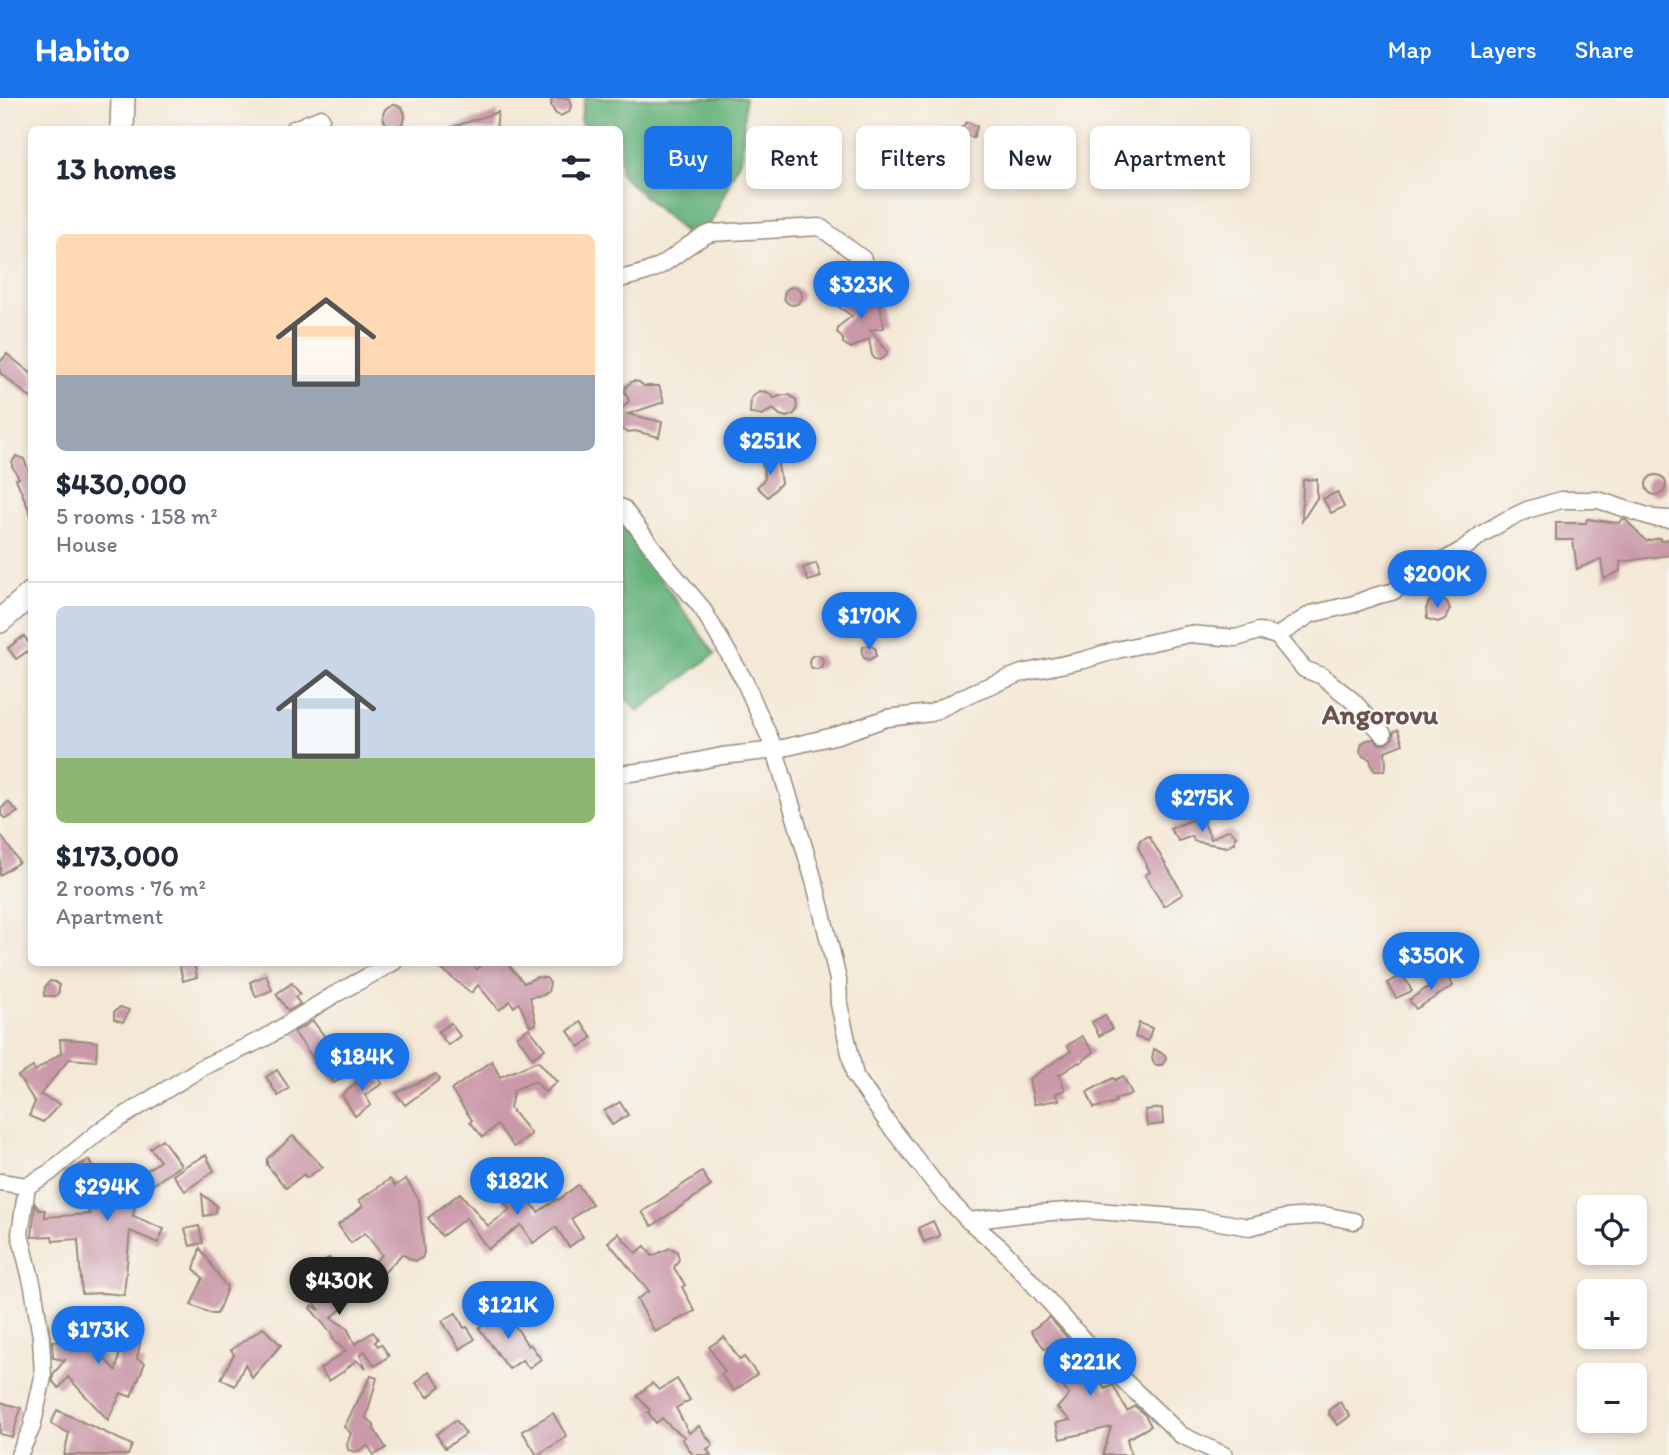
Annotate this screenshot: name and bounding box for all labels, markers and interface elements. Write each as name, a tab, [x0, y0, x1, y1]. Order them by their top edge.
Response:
text: Habito	[35, 30, 130, 69]
text: Map	[1388, 35, 1432, 64]
text: Layers	[1470, 35, 1537, 64]
text: Share	[1575, 35, 1634, 64]
chip: Buy	[644, 126, 732, 189]
chip: Rent	[746, 126, 842, 189]
chip: Filters	[856, 126, 970, 189]
chip: New	[984, 126, 1076, 189]
chip: Apartment	[1090, 126, 1250, 189]
icon: filters	[557, 149, 595, 187]
text: 13 homes	[56, 150, 176, 187]
pin: $323K	[812, 262, 910, 321]
text: $323K	[829, 270, 893, 298]
icon: home	[263, 279, 389, 405]
pin: $251K	[721, 418, 819, 477]
text: $251K	[739, 426, 801, 454]
text: $430,000	[56, 465, 187, 502]
text: 5 rooms · 158 m²	[56, 502, 218, 530]
text: House	[56, 530, 118, 558]
pin: $200K	[1388, 550, 1486, 610]
text: $200K	[1404, 559, 1470, 587]
pin: $170K	[820, 592, 918, 652]
text: $170K	[838, 601, 900, 629]
icon: home	[263, 651, 389, 777]
district label: Angorovu	[1321, 697, 1439, 731]
pin: $275K	[1153, 774, 1251, 834]
text: $275K	[1171, 783, 1233, 811]
text: $173,000	[56, 837, 179, 874]
text: 2 rooms · 76 m²	[56, 874, 206, 902]
text: Apartment	[56, 902, 163, 930]
pin: $350K	[1382, 932, 1480, 992]
text: $350K	[1398, 941, 1464, 969]
pin: $184K	[313, 1034, 411, 1093]
text: $184K	[330, 1042, 394, 1070]
pin: $182K	[468, 1158, 566, 1217]
pin: $294K	[58, 1164, 156, 1223]
text: $182K	[486, 1166, 548, 1194]
text: $294K	[75, 1172, 139, 1200]
map controls	[1577, 1195, 1647, 1433]
button: locate	[1577, 1195, 1647, 1265]
pin: $430K	[290, 1258, 388, 1317]
text: $430K	[306, 1266, 372, 1294]
button: +	[1577, 1279, 1647, 1349]
pin: $121K	[459, 1282, 557, 1341]
text: $121K	[478, 1290, 538, 1318]
pin: $173K	[49, 1306, 147, 1366]
text: $173K	[68, 1315, 128, 1343]
pin: $221K	[1041, 1338, 1139, 1398]
text: $221K	[1059, 1347, 1121, 1375]
button: −	[1577, 1363, 1647, 1433]

